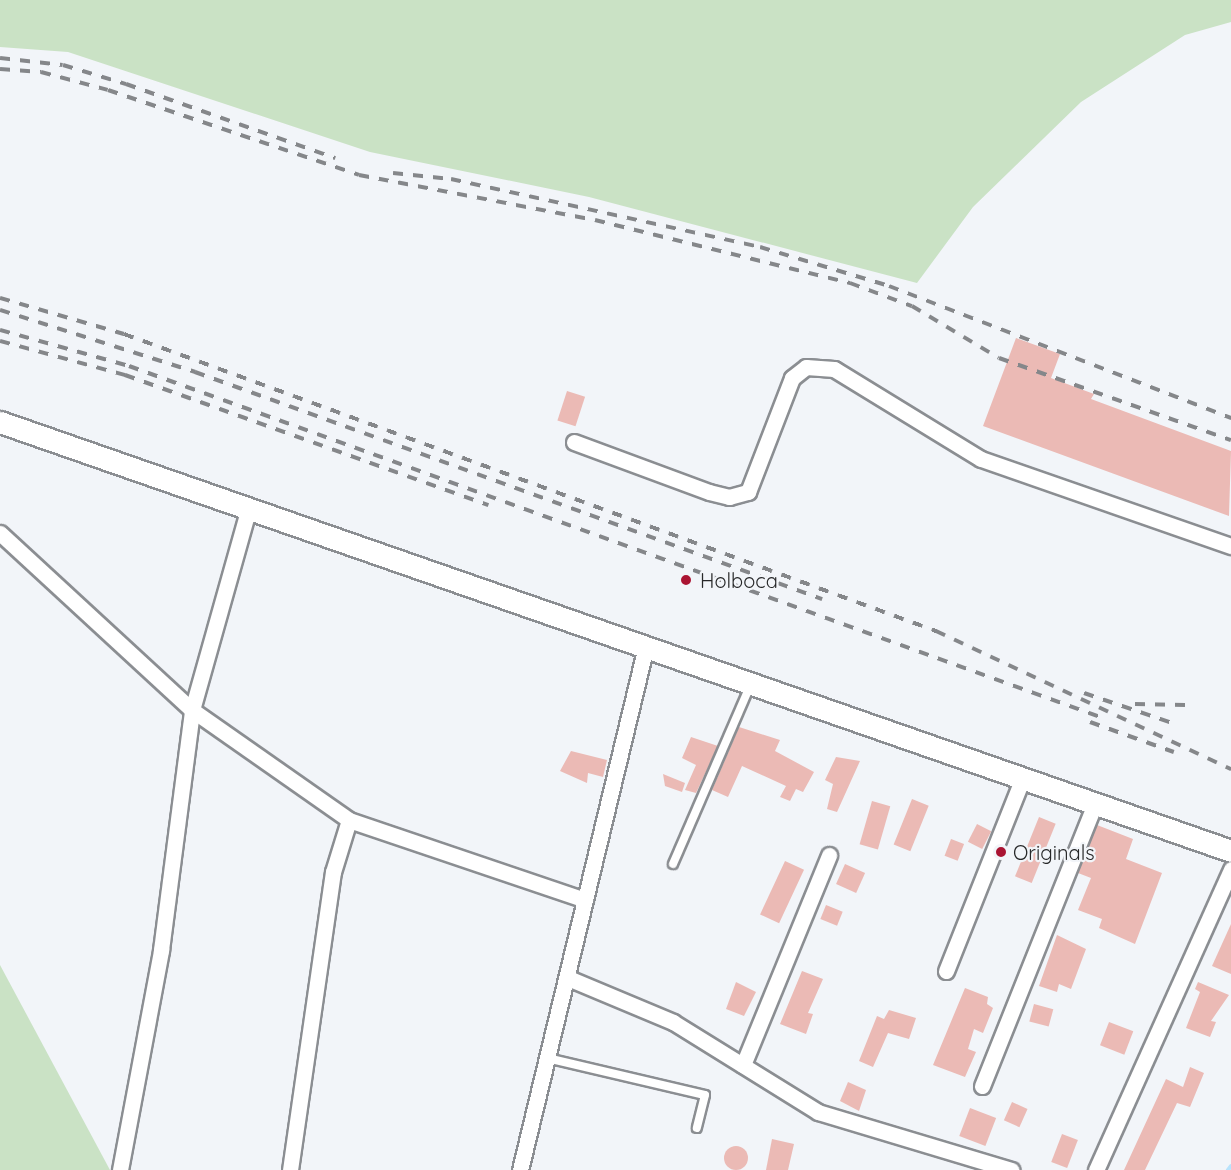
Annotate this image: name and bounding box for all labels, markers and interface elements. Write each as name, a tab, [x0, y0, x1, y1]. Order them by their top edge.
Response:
place label: Holboca	[700, 568, 778, 592]
marker: Holboca	[677, 571, 695, 589]
place label: Originals	[1013, 840, 1095, 864]
marker: Originals	[994, 845, 1008, 859]

